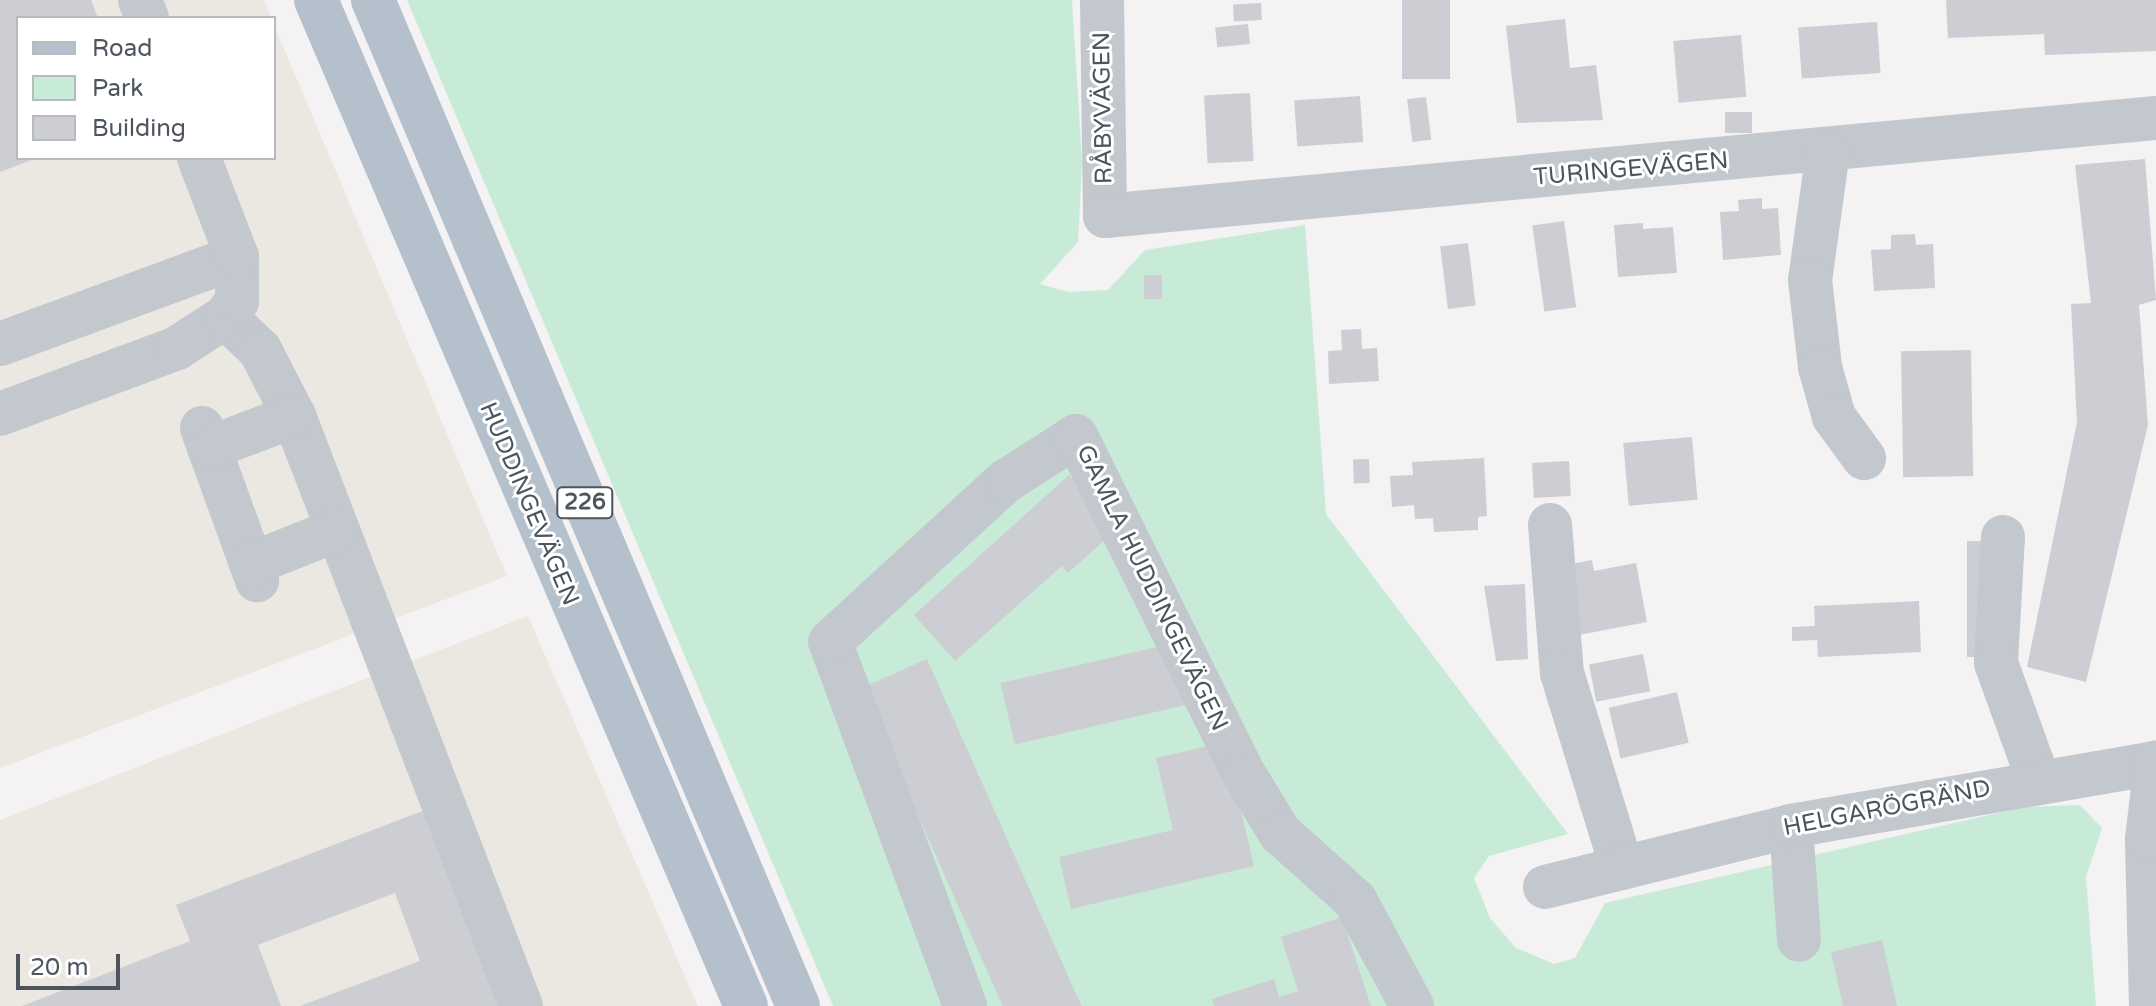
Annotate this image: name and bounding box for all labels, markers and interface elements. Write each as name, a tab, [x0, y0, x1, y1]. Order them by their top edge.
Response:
legend	[16, 16, 276, 160]
street label: RÅBYVÄGEN	[1087, 32, 1119, 184]
text: Road	[92, 34, 152, 63]
text: Park	[92, 74, 143, 103]
text: Building	[92, 114, 186, 143]
street label: TURINGEVÄGEN	[1532, 146, 1730, 192]
street label: HUDDINGEVÄGEN	[473, 398, 585, 610]
street label: GAMLA HUDDINGEVÄGEN	[1070, 440, 1234, 736]
road number: 226	[555, 485, 615, 521]
street label: HELGARÖGRÄND	[1781, 774, 1993, 842]
scale bar	[20, 938, 124, 988]
text: 20 m	[30, 953, 88, 982]

